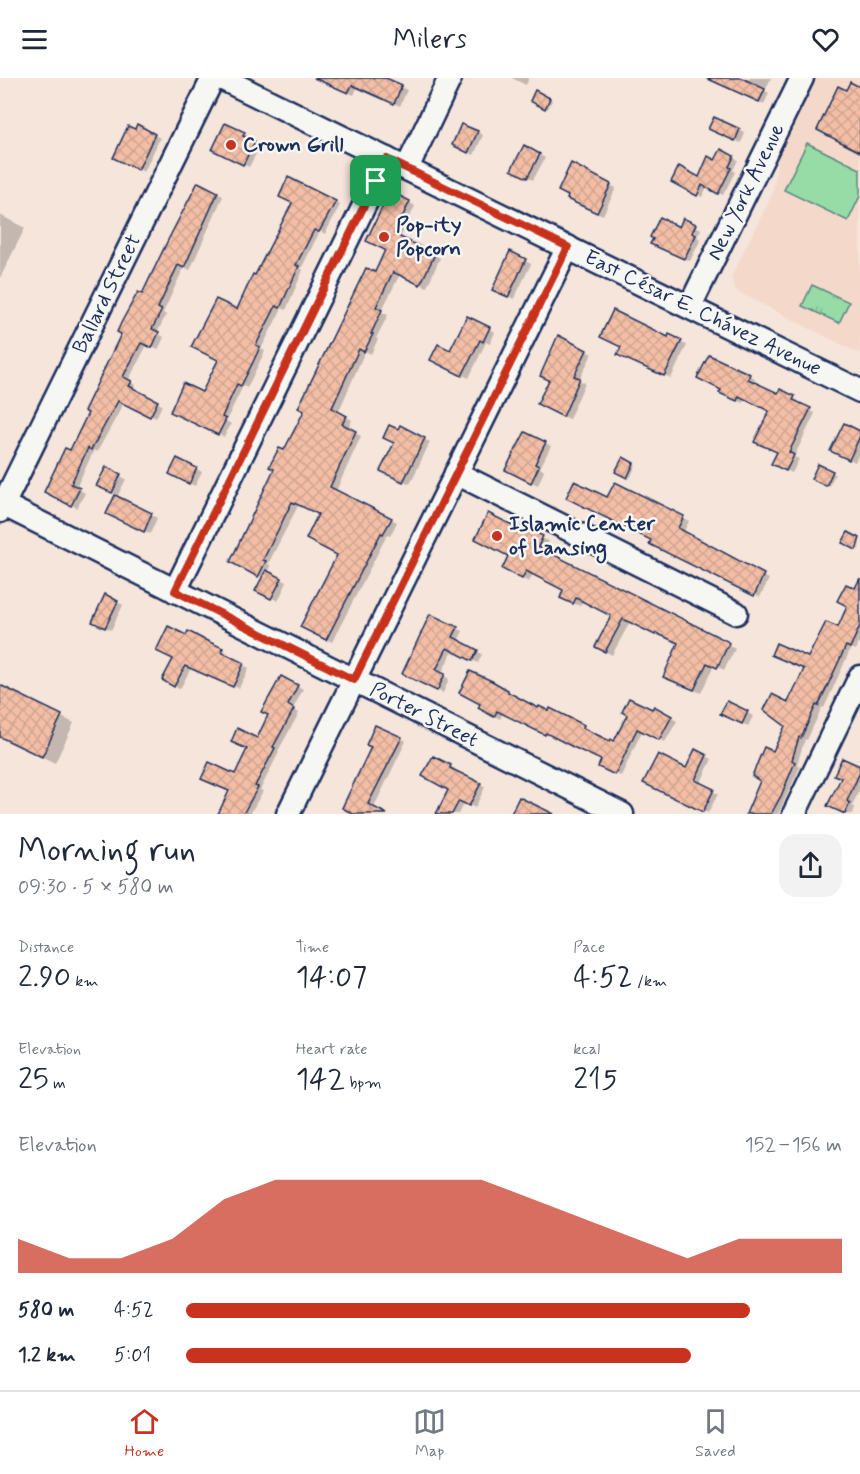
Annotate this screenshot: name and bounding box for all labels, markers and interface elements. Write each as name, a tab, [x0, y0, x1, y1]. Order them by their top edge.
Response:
text: Milers	[393, 22, 467, 57]
icon: menu	[18, 23, 51, 56]
icon: heart	[809, 23, 842, 56]
street label: New York Avenue	[701, 119, 791, 265]
place label: Crown Grill	[243, 131, 343, 159]
marker: Crown Grill	[224, 138, 238, 152]
pin	[350, 155, 401, 206]
icon: arrive	[359, 164, 392, 197]
place label: Pop-ity Popcorn	[396, 211, 462, 263]
street label: Ballard Street	[66, 230, 148, 358]
marker: Pop-ity Popcorn	[377, 230, 391, 244]
street label: East César E. Chávez Avenue	[580, 243, 826, 383]
place label: Islamic Center of Lansing	[509, 510, 656, 564]
marker: Islamic Center of Lansing	[490, 529, 504, 543]
street label: Porter Street	[365, 676, 483, 754]
text: Morning run	[18, 829, 196, 873]
button: share	[779, 834, 842, 897]
text: 09:30 · 5 × 580 m	[18, 874, 174, 901]
text: Distance	[18, 937, 74, 958]
text: Time	[296, 937, 329, 958]
text: Pace	[573, 937, 605, 958]
text: 2.90	[18, 958, 71, 997]
text: 14:07	[296, 958, 367, 997]
text: 4:52	[573, 958, 633, 997]
text: km	[71, 971, 99, 992]
text: /km	[633, 971, 667, 992]
text: Elevation	[18, 1039, 81, 1060]
text: Heart rate	[296, 1039, 368, 1060]
text: kcal	[573, 1039, 600, 1060]
text: 25	[18, 1060, 49, 1099]
text: 142	[296, 1060, 345, 1099]
text: 215	[573, 1060, 618, 1099]
text: m	[49, 1073, 66, 1094]
text: bpm	[345, 1073, 382, 1094]
text: Elevation	[18, 1132, 97, 1159]
text: 152–156 m	[745, 1132, 842, 1159]
text: 580 m	[18, 1297, 74, 1324]
text: 4:52	[114, 1297, 154, 1324]
text: 1.2 km	[18, 1342, 75, 1369]
text: 5:01	[114, 1342, 151, 1369]
tab: Home	[124, 1405, 164, 1462]
tab: Map	[413, 1405, 446, 1462]
tab: Saved	[695, 1405, 736, 1462]

